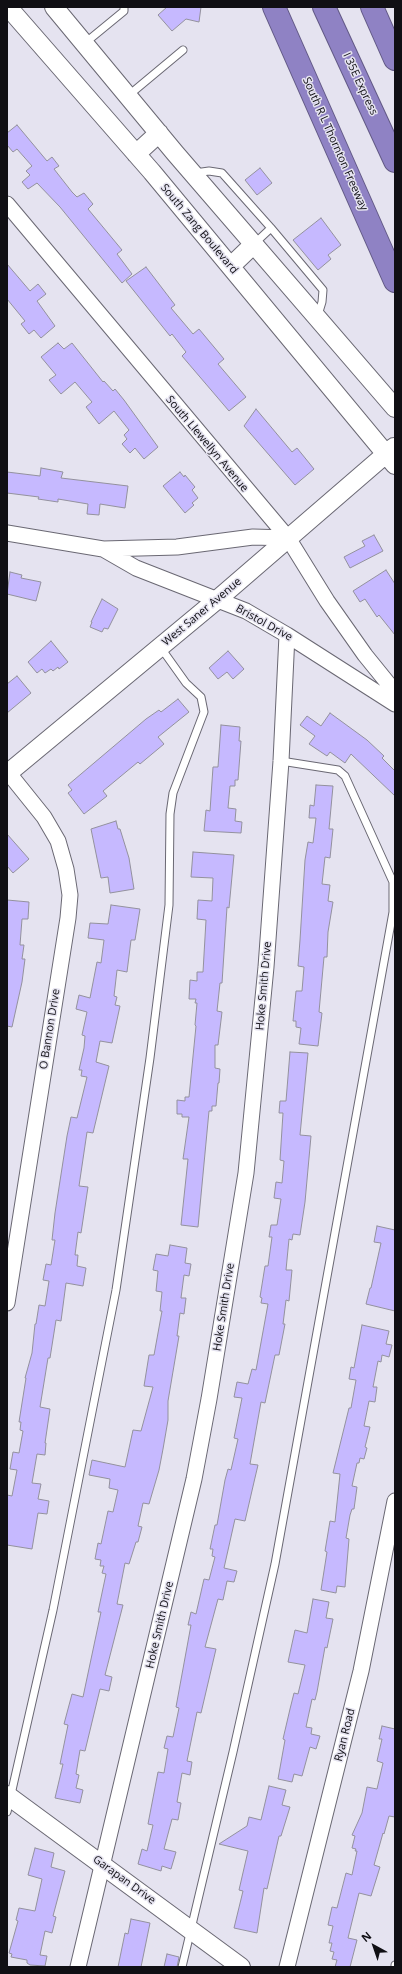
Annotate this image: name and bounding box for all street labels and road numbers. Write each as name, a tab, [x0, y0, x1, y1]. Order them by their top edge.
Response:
street label: I 35E Express	[340, 51, 380, 117]
street label: South R L Thornton Freeway	[300, 75, 370, 213]
street label: South Zang Boulevard	[158, 181, 240, 277]
street label: South Llewellyn Avenue	[163, 393, 251, 495]
street label: West Saner Avenue	[160, 575, 244, 649]
street label: Bristol Drive	[233, 602, 295, 644]
street label: Hoke Smith Drive	[254, 941, 274, 1031]
street label: O Bannon Drive	[37, 988, 63, 1070]
street label: Hoke Smith Drive	[211, 1262, 237, 1352]
street label: Hoke Smith Drive	[144, 1580, 176, 1670]
street label: Ryan Road	[332, 1707, 358, 1763]
street label: Garapan Drive	[90, 1853, 158, 1907]

